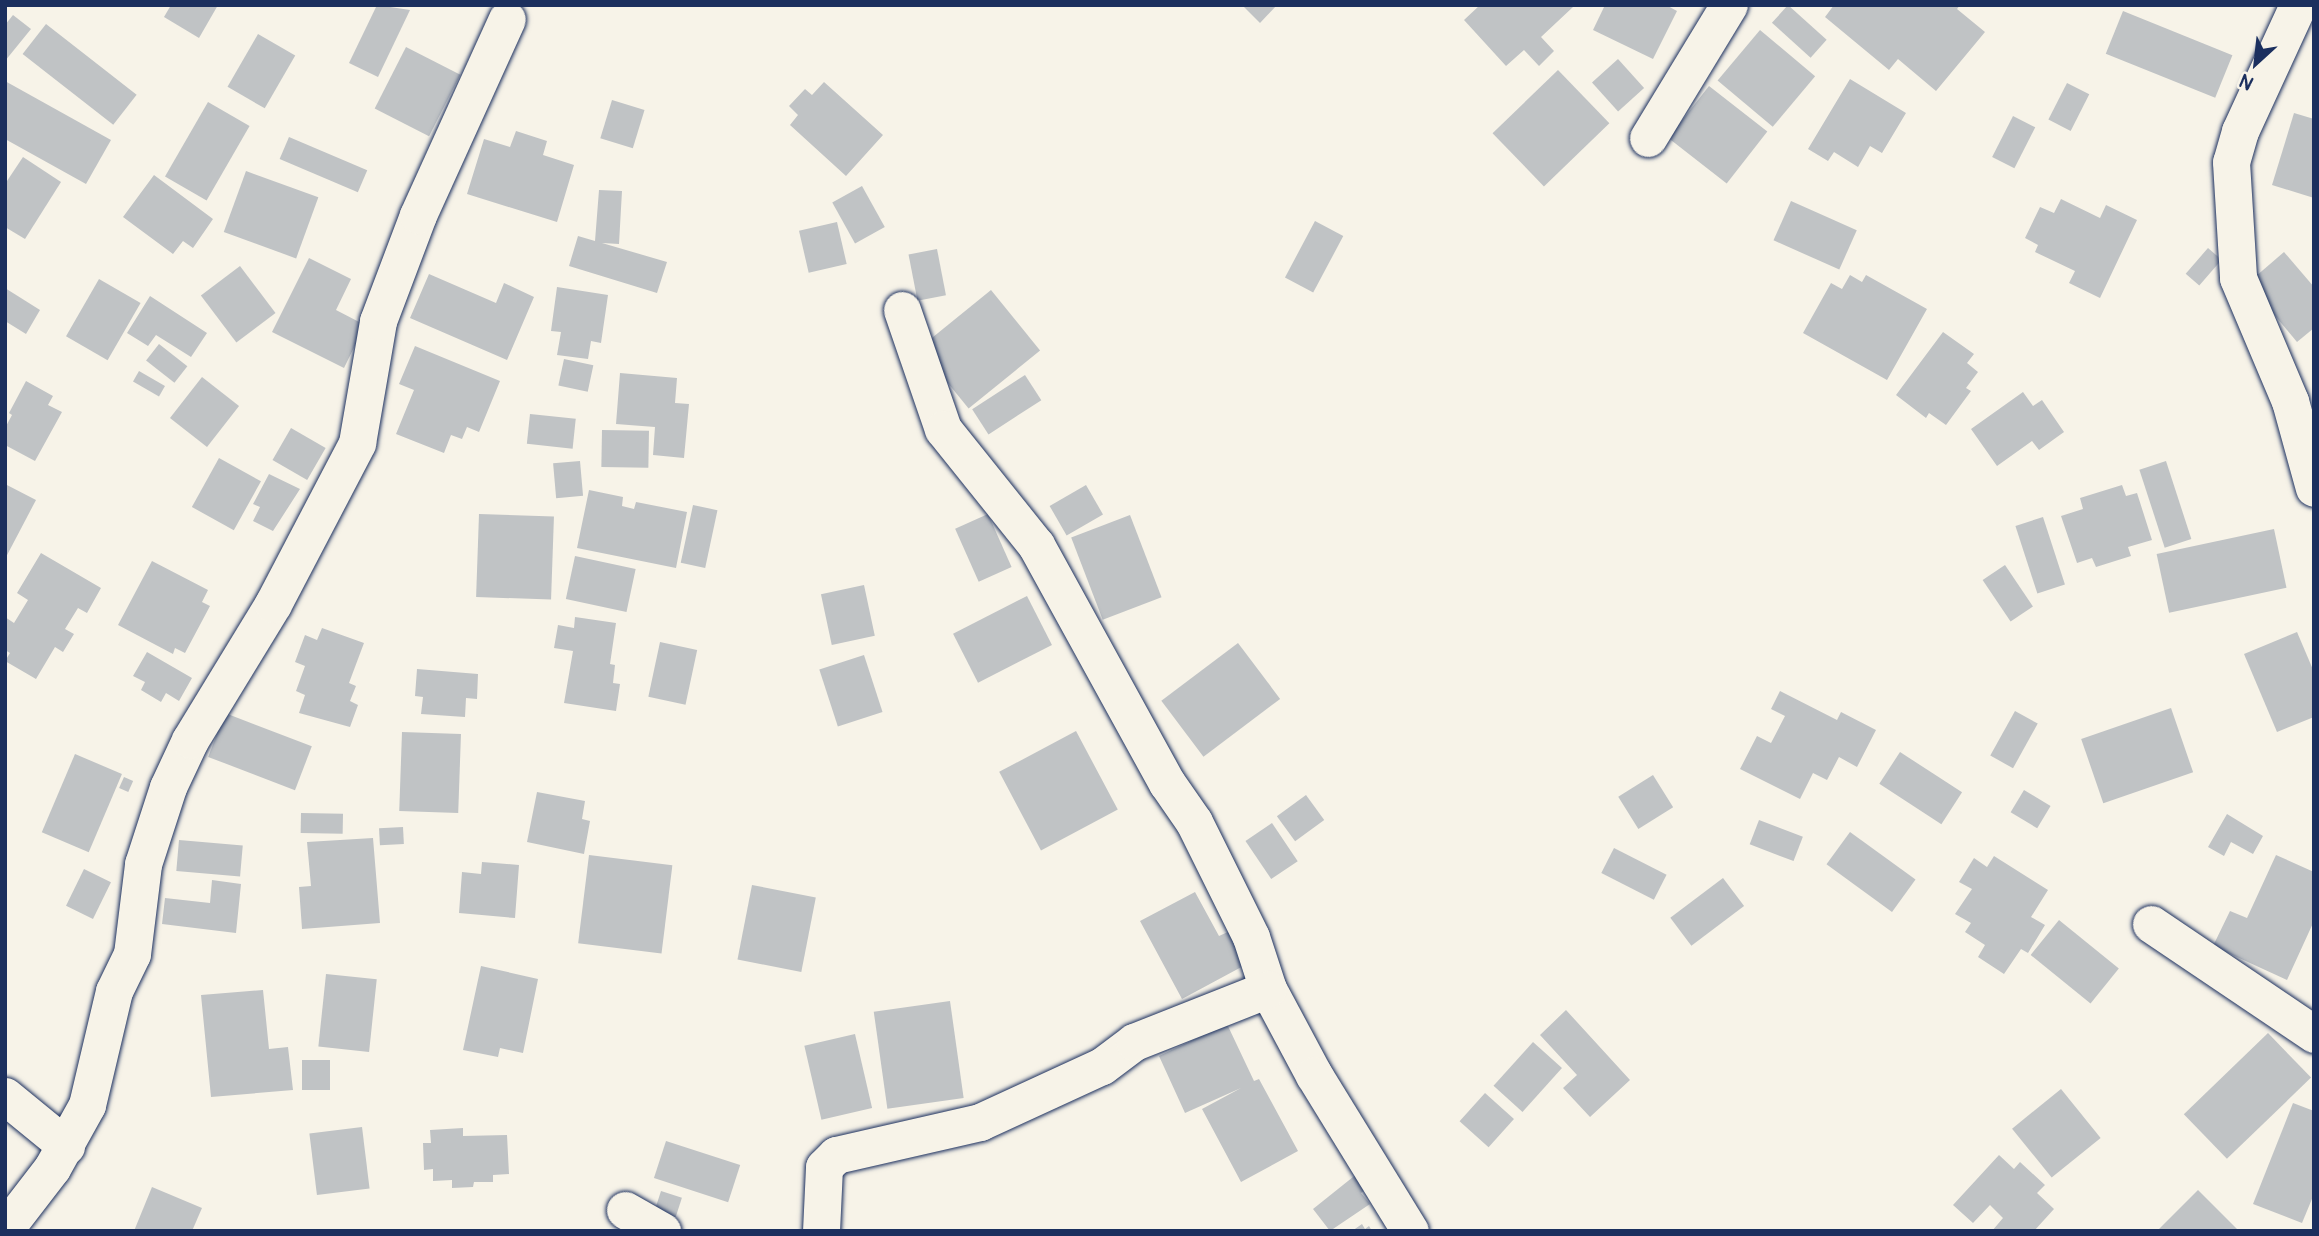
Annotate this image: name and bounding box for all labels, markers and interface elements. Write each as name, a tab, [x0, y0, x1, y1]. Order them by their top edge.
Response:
north arrow	[2221, 28, 2291, 98]
text: N	[2235, 68, 2258, 95]

